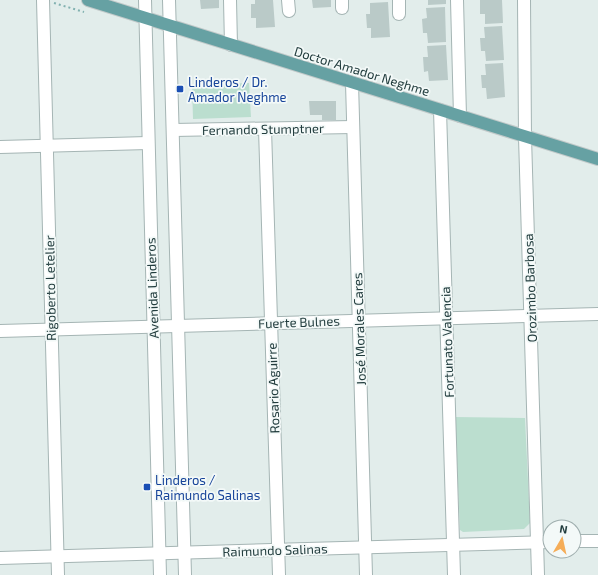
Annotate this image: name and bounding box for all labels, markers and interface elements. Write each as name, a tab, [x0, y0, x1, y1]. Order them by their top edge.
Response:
street label: Doctor Amador Neghme	[292, 43, 432, 99]
place label: Linderos / Dr. Amador Neghme	[188, 74, 287, 105]
marker: Linderos / Dr. Amador Neghme	[175, 84, 185, 94]
street label: Fernando Stumptner	[202, 120, 324, 138]
street label: Orozimbo Barbosa	[520, 233, 540, 343]
street label: Rigoberto Letelier	[41, 235, 59, 341]
street label: Avenida Linderos	[142, 237, 162, 339]
street label: José Morales Cares	[349, 272, 369, 386]
street label: Fortunato Valencia	[437, 286, 457, 398]
street label: Fuerte Bulnes	[258, 313, 340, 331]
street label: Rosario Aguirre	[263, 342, 283, 434]
place label: Linderos / Raimundo Salinas	[155, 472, 260, 503]
marker: Linderos / Raimundo Salinas	[142, 482, 152, 492]
north arrow	[542, 519, 582, 559]
text: N	[559, 522, 569, 536]
street label: Raimundo Salinas	[222, 540, 328, 560]

